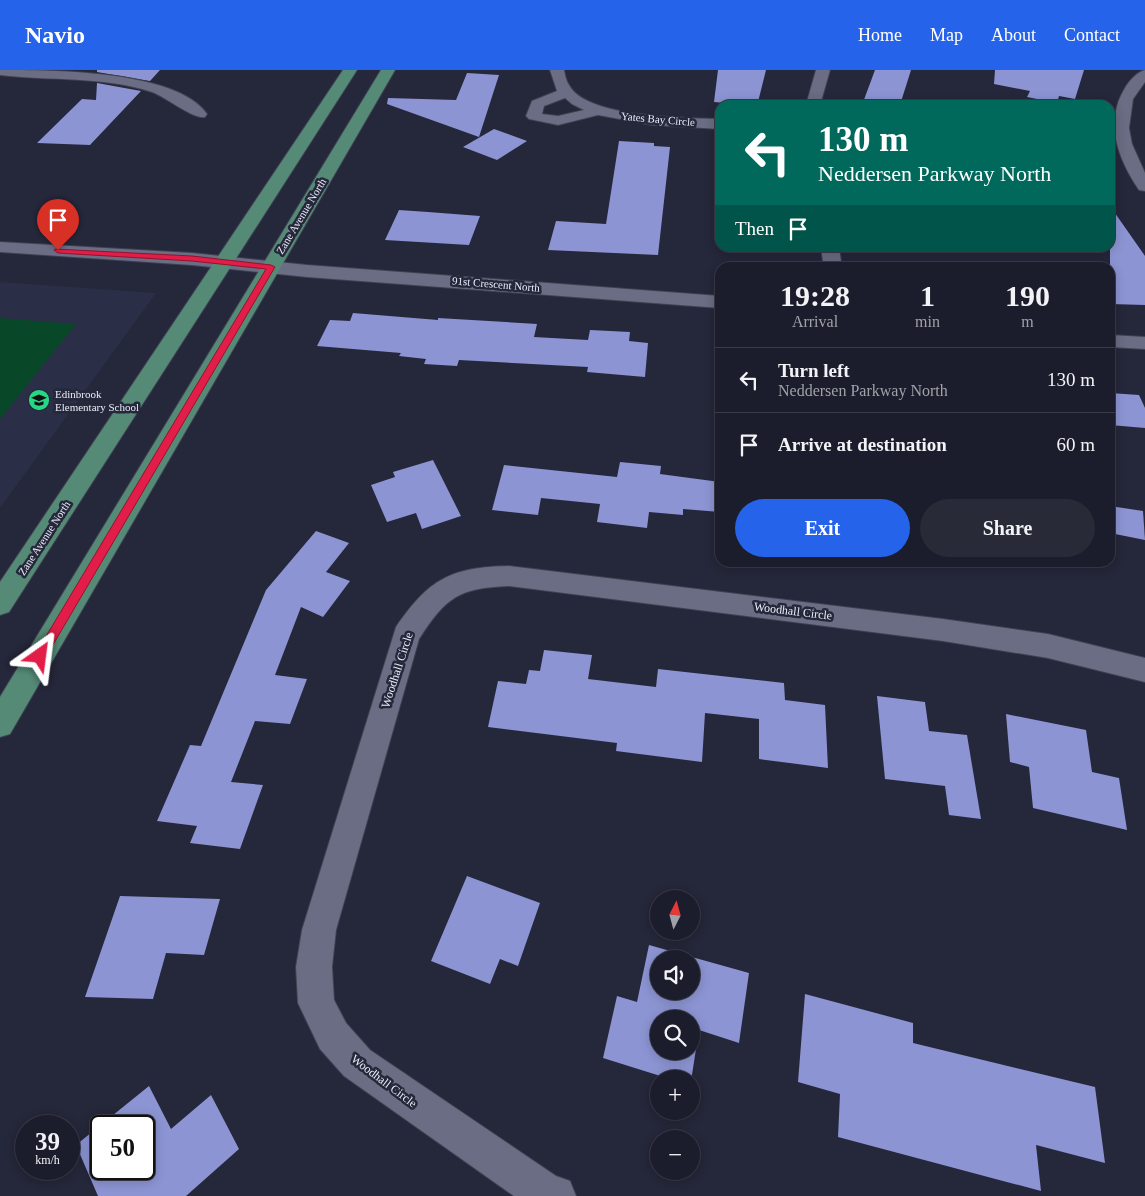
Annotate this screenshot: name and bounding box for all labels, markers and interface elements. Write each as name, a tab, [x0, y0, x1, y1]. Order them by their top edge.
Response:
text: Navio	[25, 22, 85, 48]
text: Home	[858, 25, 902, 45]
text: Map	[930, 25, 963, 45]
text: About	[991, 25, 1036, 45]
text: Contact	[1064, 25, 1120, 45]
street label: Yates Bay Circle	[621, 110, 696, 128]
icon: left	[735, 120, 800, 185]
text: 130 m	[818, 120, 908, 159]
text: Neddersen Parkway North	[818, 161, 1051, 186]
street label: Zane Avenue North	[274, 176, 329, 256]
pin	[37, 199, 79, 250]
icon: arrive	[44, 206, 72, 234]
icon: arrive	[784, 215, 812, 243]
text: Then	[735, 218, 774, 239]
street label: 91st Crescent North	[452, 274, 541, 294]
text: 19:28	[780, 279, 850, 312]
text: 1	[920, 279, 935, 312]
text: 190	[1005, 279, 1050, 312]
text: Arrival	[792, 313, 838, 330]
text: min	[915, 313, 940, 330]
text: m	[1021, 313, 1034, 330]
text: Turn left	[778, 360, 850, 381]
icon: left	[735, 366, 763, 394]
text: 130 m	[1047, 369, 1095, 390]
text: Neddersen Parkway North	[778, 382, 948, 399]
school or university icon: Edinbrook Elementary School	[27, 388, 51, 412]
place label: Edinbrook Elementary School	[55, 388, 139, 413]
icon: arrive	[735, 431, 763, 459]
text: Arrive at destination	[778, 434, 947, 455]
text: 60 m	[1056, 434, 1095, 455]
street label: Zane Avenue North	[16, 498, 73, 577]
button: Exit	[735, 499, 910, 557]
button: Share	[920, 499, 1095, 557]
street label: Woodhall Circle	[753, 599, 833, 623]
position arrow	[13, 629, 65, 681]
street label: Woodhall Circle	[378, 630, 416, 710]
north arrow	[650, 890, 700, 940]
map controls	[650, 890, 700, 1180]
button: sound	[650, 950, 700, 1000]
button: search	[650, 1010, 700, 1060]
street label: Woodhall Circle	[348, 1052, 420, 1110]
button: +	[650, 1070, 700, 1120]
speed limit sign: 50	[90, 1115, 155, 1180]
text: 39	[35, 1128, 60, 1155]
button: −	[650, 1130, 700, 1180]
text: km/h	[35, 1153, 60, 1167]

